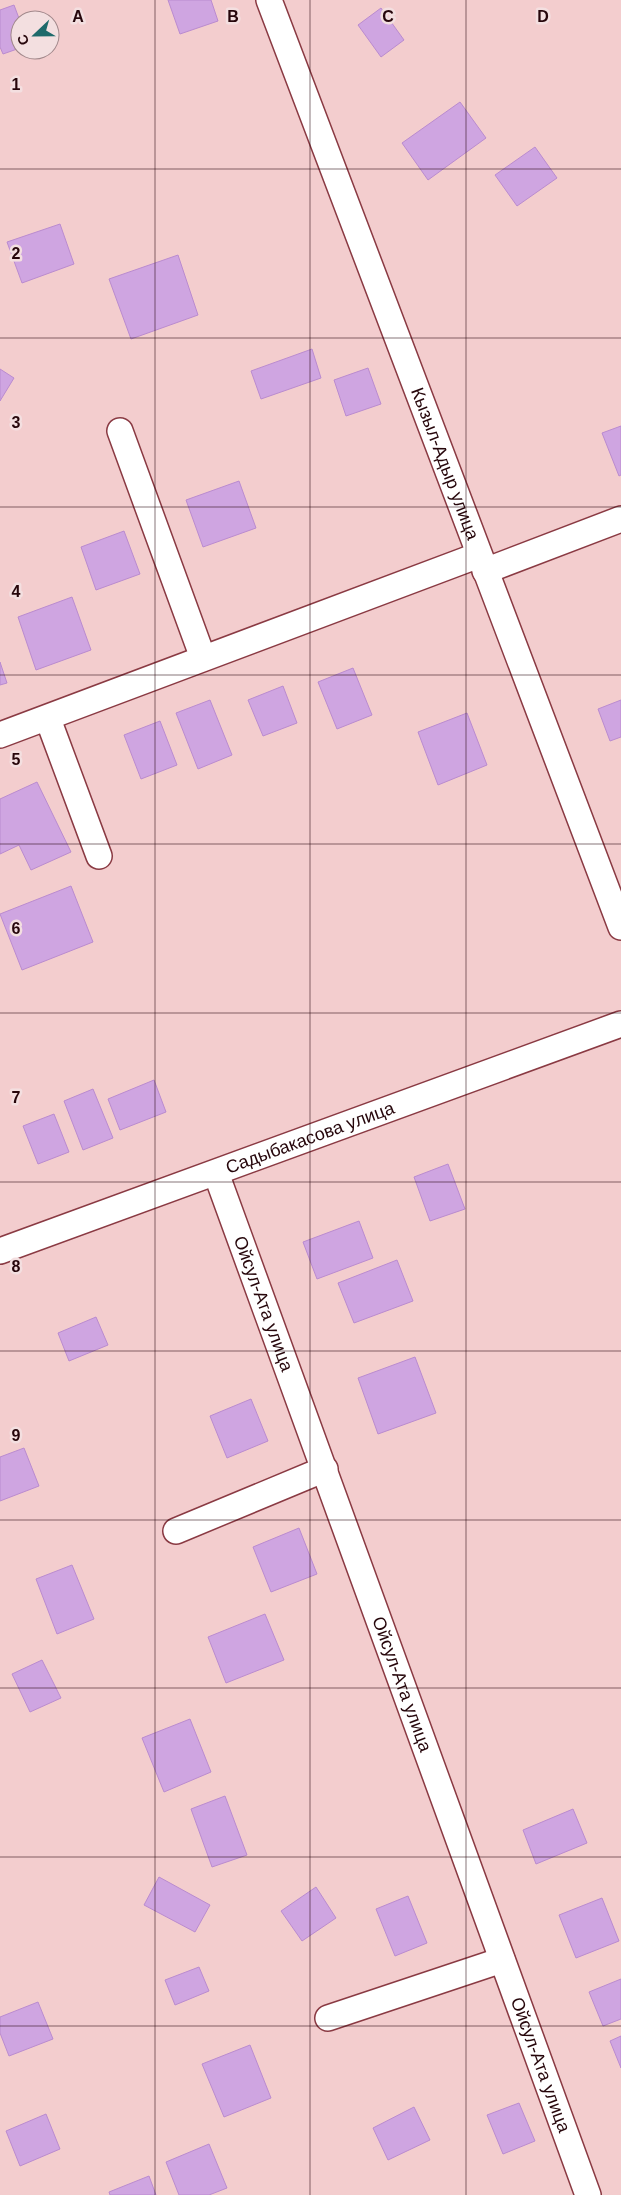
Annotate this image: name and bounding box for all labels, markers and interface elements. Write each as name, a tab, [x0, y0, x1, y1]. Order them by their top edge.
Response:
text: A	[72, 8, 84, 25]
text: B	[227, 8, 239, 25]
text: C	[382, 8, 394, 25]
text: D	[537, 8, 549, 25]
north arrow	[10, 10, 60, 60]
text: С	[14, 32, 32, 48]
text: 1	[12, 76, 21, 93]
text: 2	[12, 245, 21, 262]
street label: Кызыл-Адыр улица	[407, 385, 483, 544]
text: 3	[12, 414, 21, 431]
text: 4	[12, 583, 21, 600]
text: 5	[12, 751, 21, 768]
text: 6	[12, 920, 21, 937]
text: 7	[12, 1089, 21, 1106]
street label: Садыбакасова улица	[223, 1097, 398, 1178]
street label: Ойсул-Ата улица	[230, 1233, 298, 1375]
text: 8	[12, 1258, 21, 1275]
text: 9	[12, 1427, 21, 1444]
street label: Ойсул-Ата улица	[368, 1614, 436, 1755]
street label: Ойсул-Ата улица	[507, 1994, 575, 2136]

